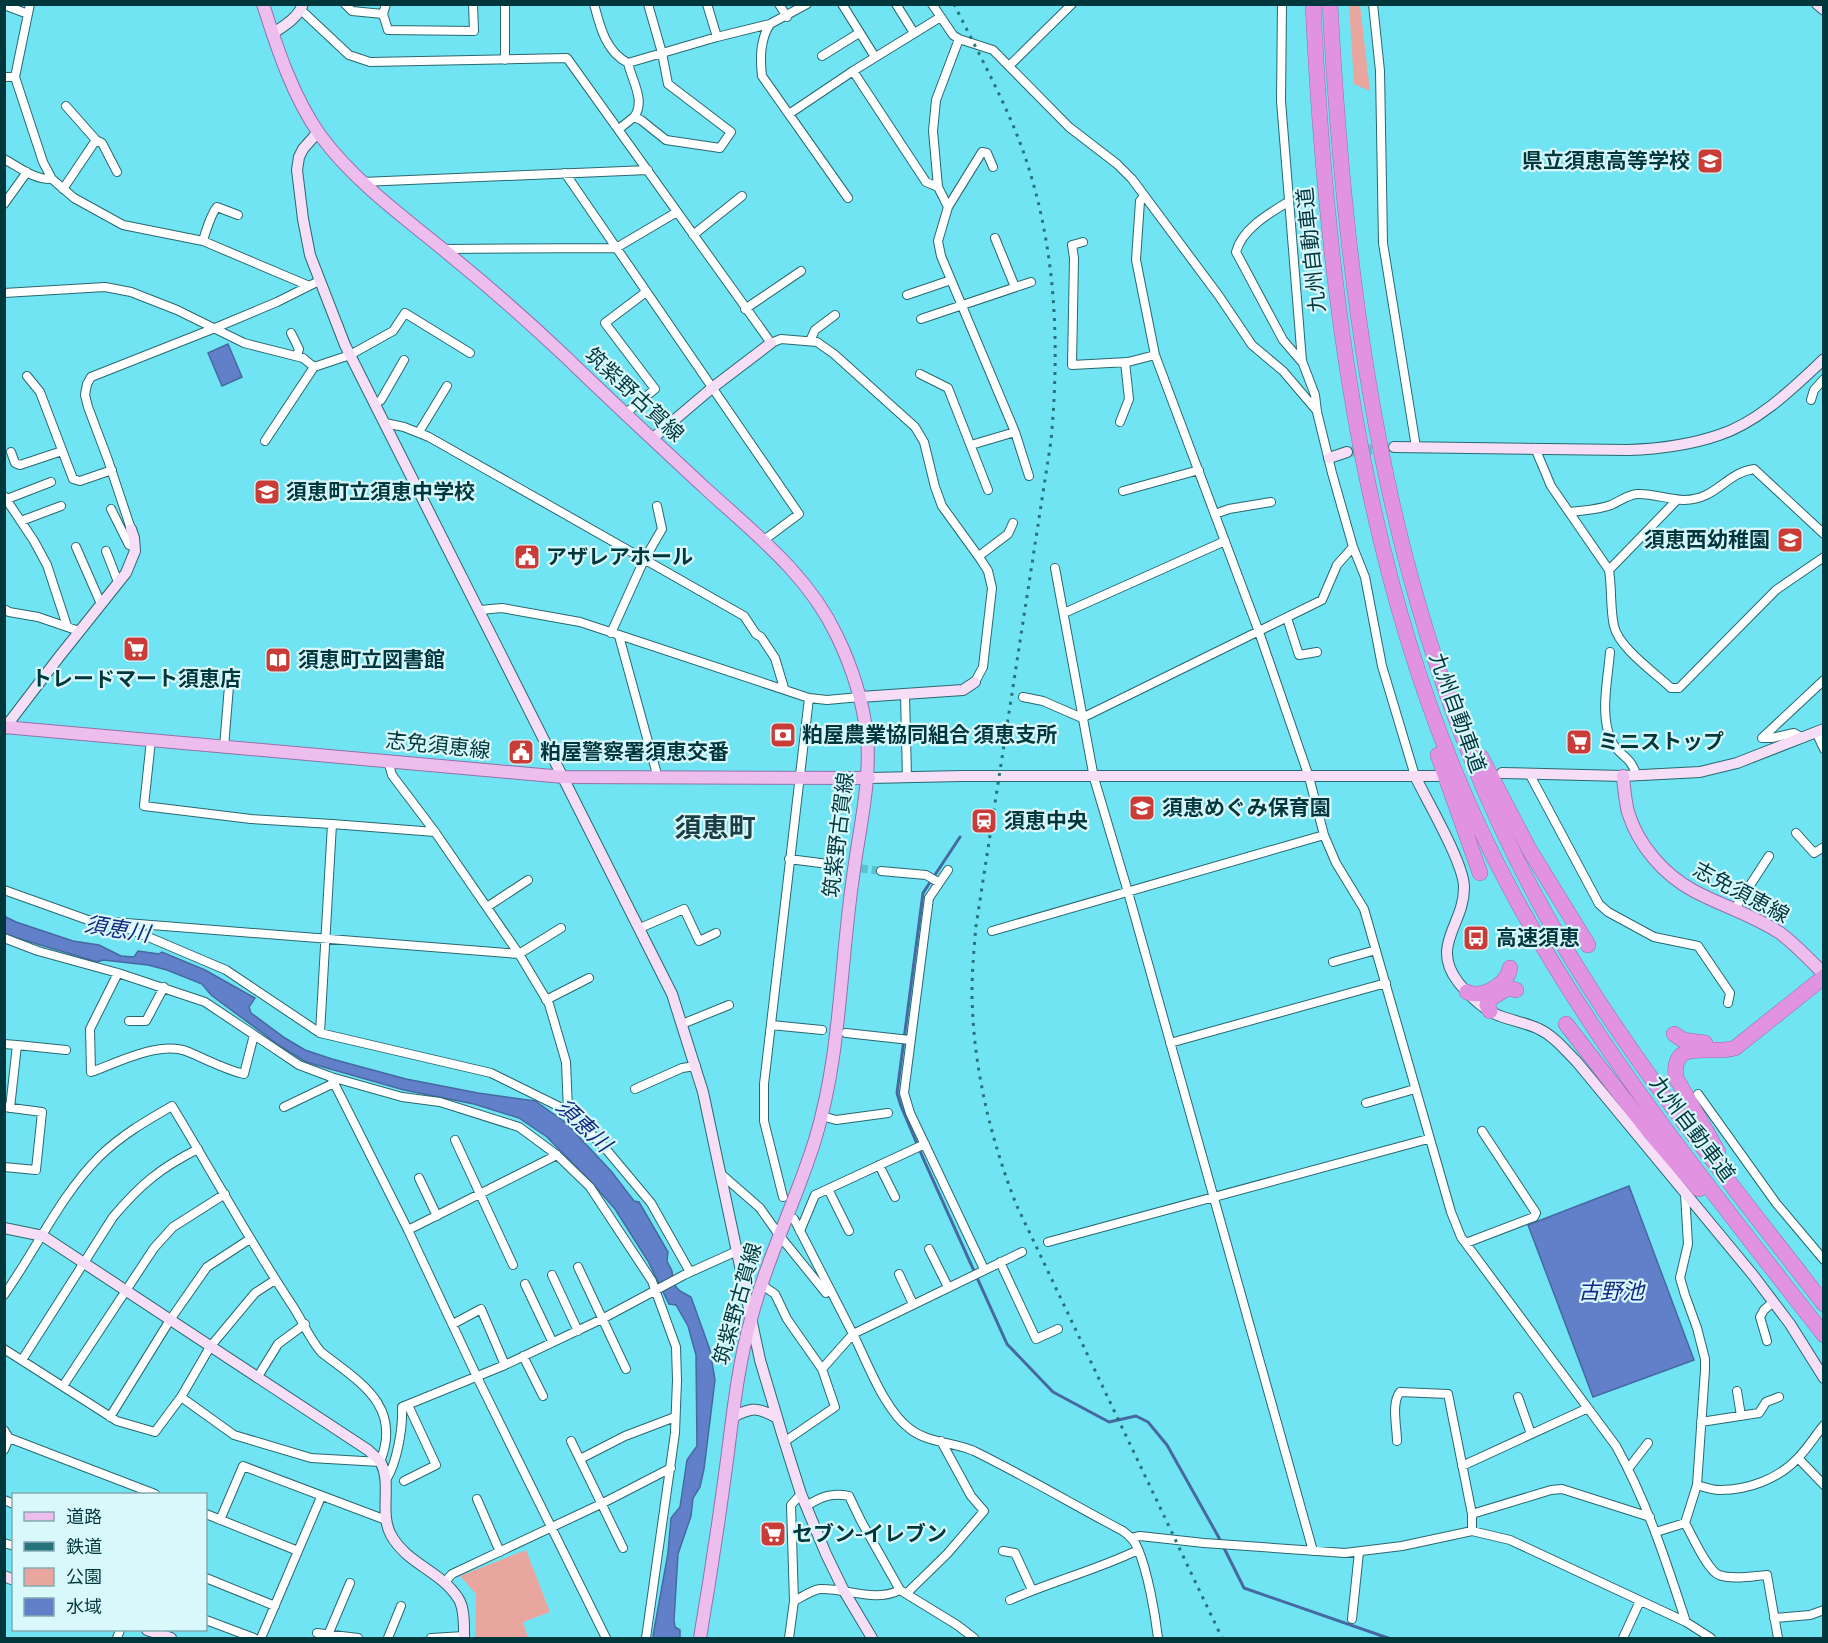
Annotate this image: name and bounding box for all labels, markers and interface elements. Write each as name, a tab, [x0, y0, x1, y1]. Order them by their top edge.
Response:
school or university icon: 県立須恵高等学校	[1695, 146, 1725, 176]
place label: 県立須恵高等学校	[1522, 149, 1690, 174]
street label: 九州自動車道	[1293, 186, 1331, 314]
street label: 筑紫野古賀線	[579, 343, 689, 447]
school or university icon: 須恵町立須恵中学校	[252, 477, 282, 507]
place label: 須恵町立須恵中学校	[286, 480, 475, 505]
school or university icon: 須恵西幼稚園	[1775, 525, 1805, 555]
place label: 須恵西幼稚園	[1644, 528, 1770, 553]
public building icon: アザレアホール	[512, 542, 542, 572]
place label: アザレアホール	[546, 545, 693, 570]
supermarket icon: トレードマート須恵店	[121, 634, 151, 664]
library icon: 須恵町立図書館	[263, 645, 293, 675]
place label: 須恵町立図書館	[298, 648, 445, 673]
street label: 九州自動車道	[1424, 650, 1490, 776]
place label: トレードマート須恵店	[31, 667, 241, 692]
bank icon: 粕屋農業協同組合 須恵支所	[768, 720, 798, 750]
place label: 粕屋農業協同組合 須恵支所	[802, 723, 1057, 748]
supermarket icon: ミニストップ	[1564, 727, 1594, 757]
street label: 志免須恵線	[384, 728, 492, 764]
place label: ミニストップ	[1598, 730, 1724, 755]
public building icon: 粕屋警察署須恵交番	[506, 737, 536, 767]
place label: 粕屋警察署須恵交番	[540, 740, 729, 765]
street label: 筑紫野古賀線	[819, 771, 859, 899]
school or university icon: 須恵めぐみ保育園	[1127, 793, 1157, 823]
place label: 須恵めぐみ保育園	[1162, 796, 1331, 821]
station icon: 須恵中央	[969, 806, 999, 836]
place label: 須恵中央	[1004, 809, 1088, 834]
district label: 須恵町	[675, 813, 756, 845]
street label: 志免須恵線	[1689, 857, 1793, 929]
water label: 須恵川	[82, 912, 154, 949]
bus stop icon: 高速須恵	[1461, 923, 1491, 953]
place label: 高速須恵	[1496, 926, 1580, 951]
street label: 九州自動車道	[1644, 1071, 1740, 1187]
water label: 須恵川	[550, 1094, 618, 1160]
street label: 筑紫野古賀線	[709, 1240, 767, 1368]
water label: 古野池	[1578, 1279, 1646, 1306]
legend	[12, 1493, 207, 1631]
text: 道路	[66, 1507, 102, 1528]
supermarket icon: セブン-イレブン	[758, 1519, 788, 1549]
place label: セブン-イレブン	[792, 1522, 947, 1547]
text: 鉄道	[66, 1537, 102, 1558]
text: 公園	[66, 1567, 102, 1588]
text: 水域	[66, 1597, 102, 1618]

